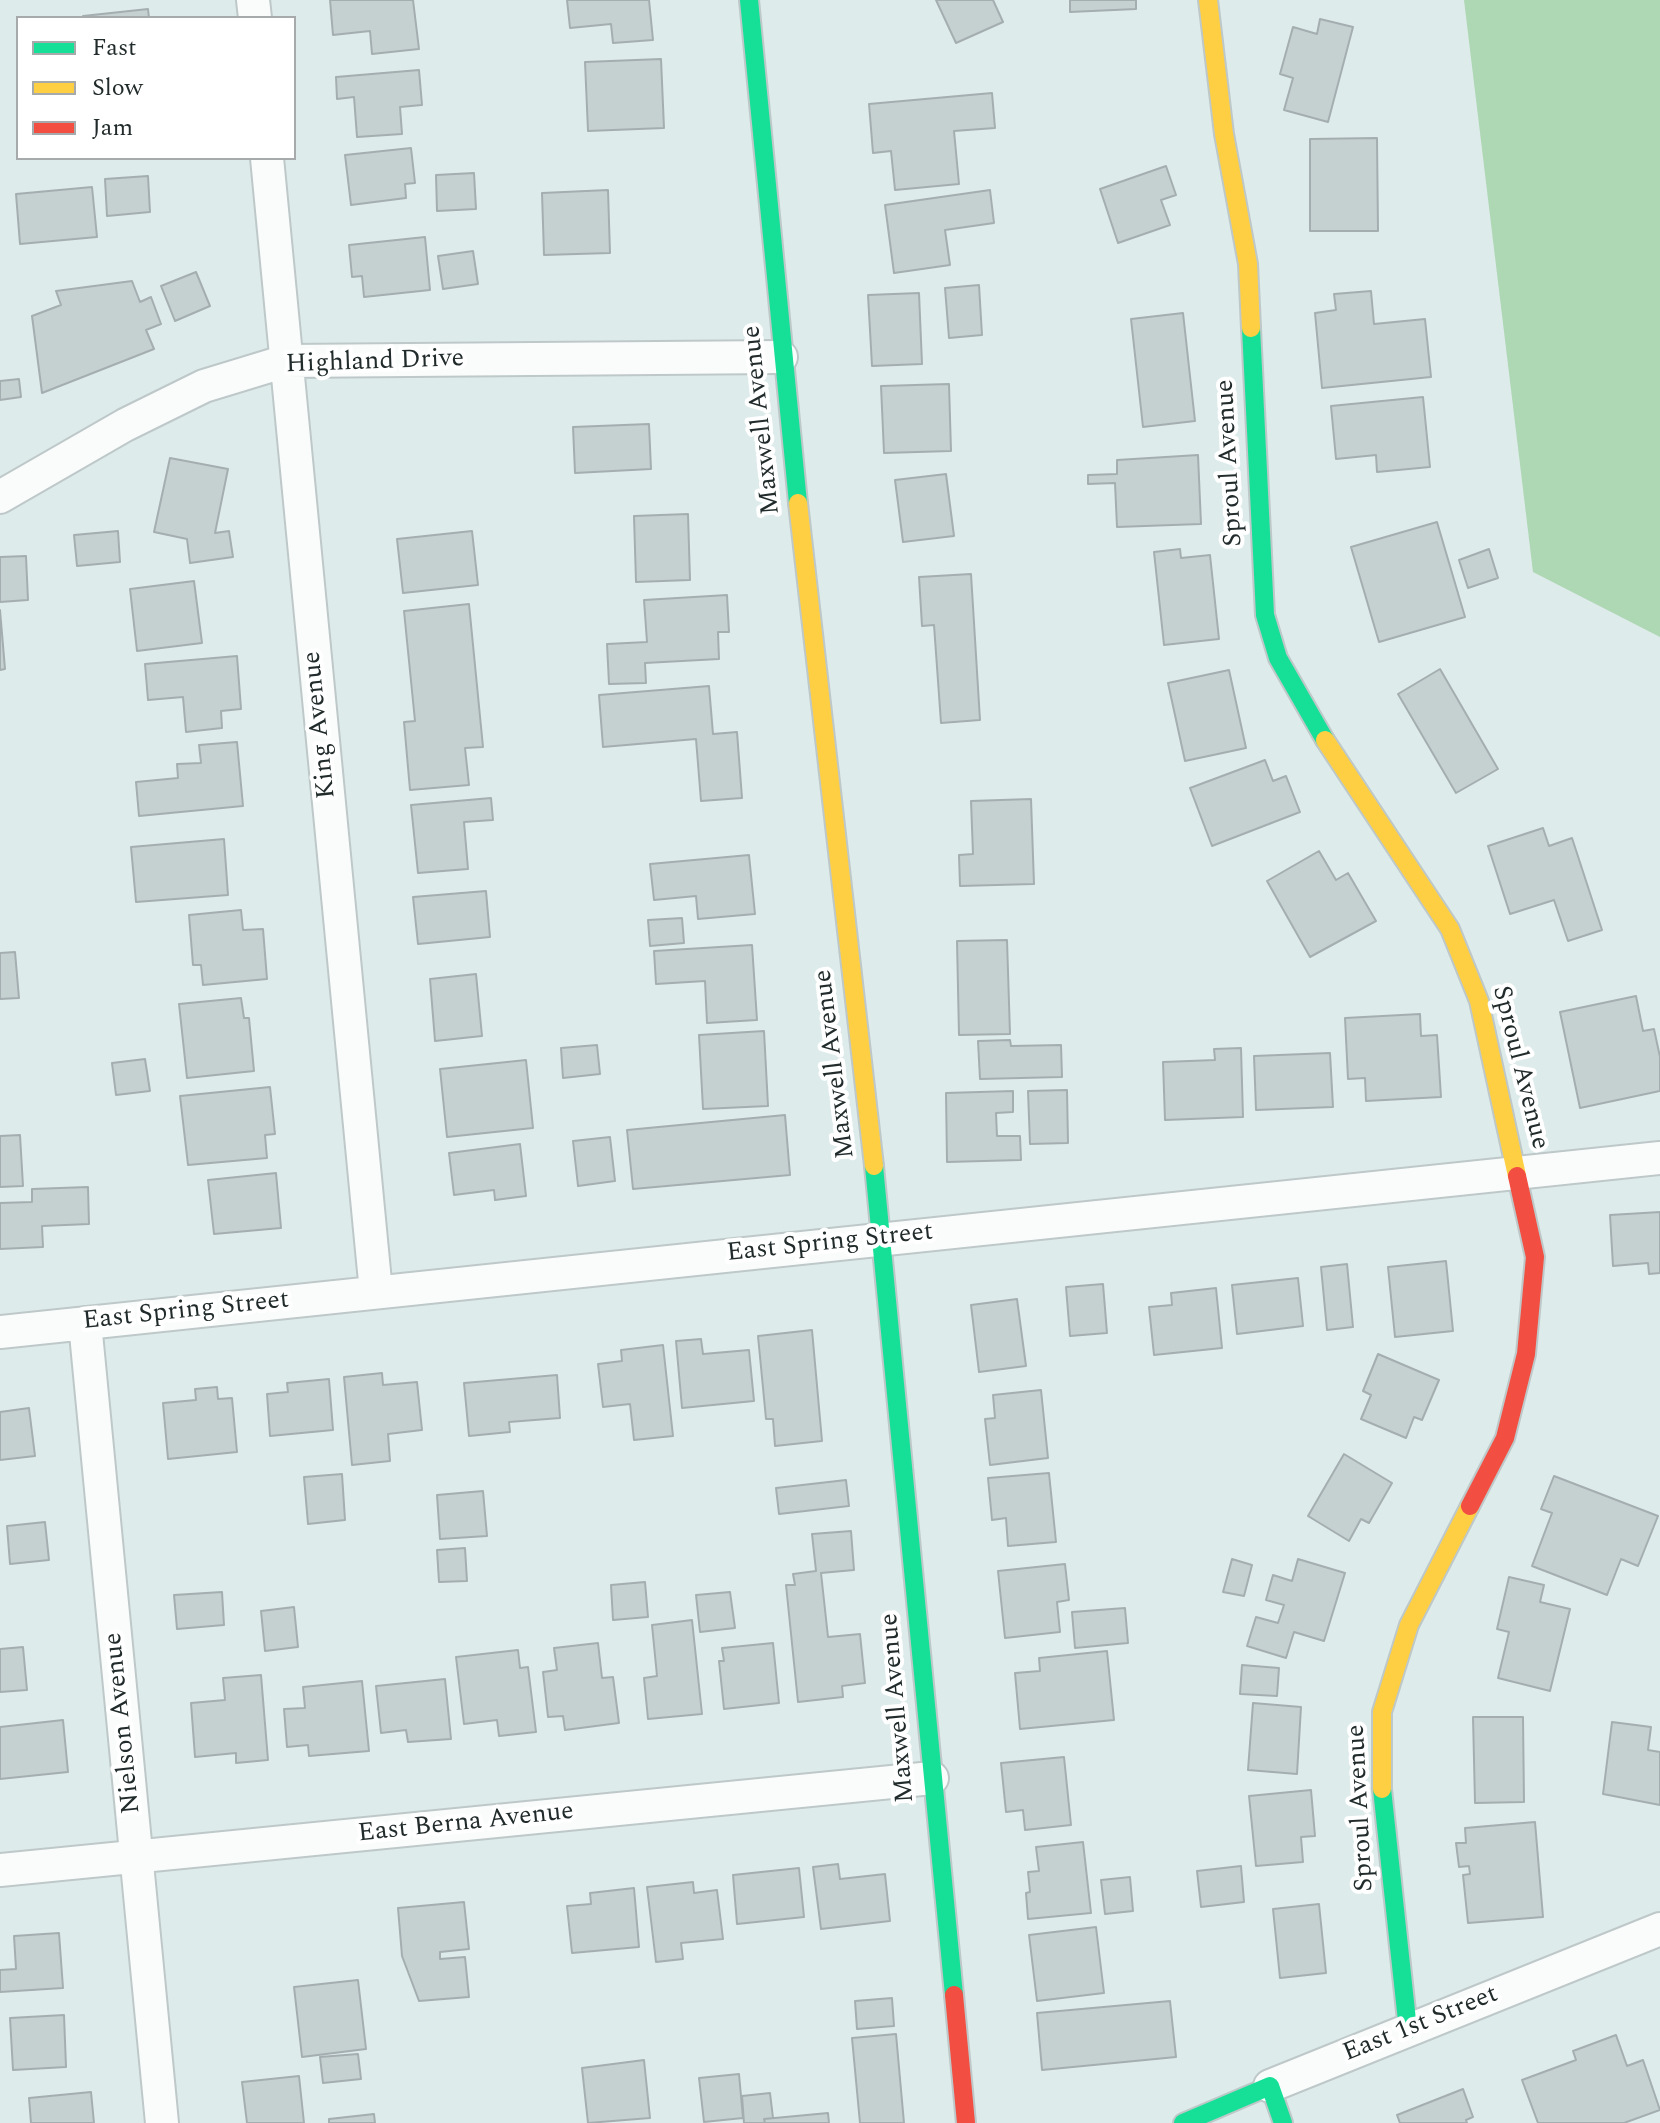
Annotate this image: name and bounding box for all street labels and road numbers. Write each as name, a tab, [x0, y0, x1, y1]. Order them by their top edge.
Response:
street label: Maxwell Avenue	[738, 324, 788, 516]
street label: Highland Drive	[285, 344, 465, 382]
street label: Sproul Avenue	[1211, 379, 1251, 547]
street label: King Avenue	[298, 650, 344, 800]
street label: Maxwell Avenue	[809, 968, 863, 1160]
street label: Sproul Avenue	[1484, 983, 1554, 1153]
street label: East Spring Street	[725, 1218, 935, 1270]
street label: East Spring Street	[81, 1286, 291, 1338]
street label: Maxwell Avenue	[875, 1612, 923, 1804]
street label: Nielson Avenue	[99, 1631, 149, 1815]
street label: Sproul Avenue	[1342, 1724, 1382, 1892]
street label: East Berna Avenue	[357, 1797, 575, 1851]
street label: East 1st Street	[1339, 1980, 1503, 2070]

